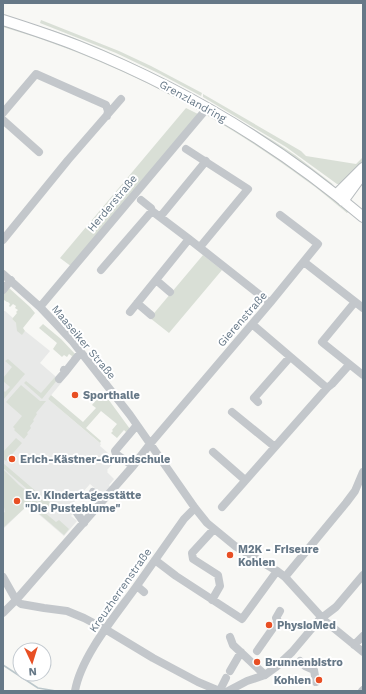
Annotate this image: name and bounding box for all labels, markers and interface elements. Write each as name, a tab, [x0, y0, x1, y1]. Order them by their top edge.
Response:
street label: Grenzlandring	[157, 78, 229, 125]
street label: Herderstraße	[85, 172, 140, 234]
street label: Gierenstraße	[215, 289, 270, 350]
street label: Maaseiker Straße	[49, 303, 118, 382]
place label: Sporthalle	[83, 389, 140, 402]
marker: Sporthalle	[70, 390, 80, 400]
place label: Erich-Kästner-Grundschule	[20, 453, 170, 466]
marker: Erich-Kästner-Grundschule	[7, 454, 17, 464]
place label: Ev. Kindertagesstätte "Die Pusteblume"	[25, 489, 141, 515]
marker: Ev. Kindertagesstätte "Die Pusteblume"	[12, 496, 22, 506]
place label: M2K - Friseure Kohlen	[238, 543, 319, 569]
street label: Kreuzherrenstraße	[86, 546, 154, 635]
marker: M2K - Friseure Kohlen	[225, 550, 235, 560]
place label: PhysioMed	[277, 619, 336, 632]
marker: PhysioMed	[264, 620, 274, 630]
north arrow	[12, 642, 52, 682]
place label: Brunnenbistro	[265, 656, 343, 669]
marker: Brunnenbistro	[252, 657, 262, 667]
text: N	[28, 665, 37, 678]
place label: Kohlen	[274, 674, 311, 687]
marker: Kohlen	[314, 675, 324, 685]

